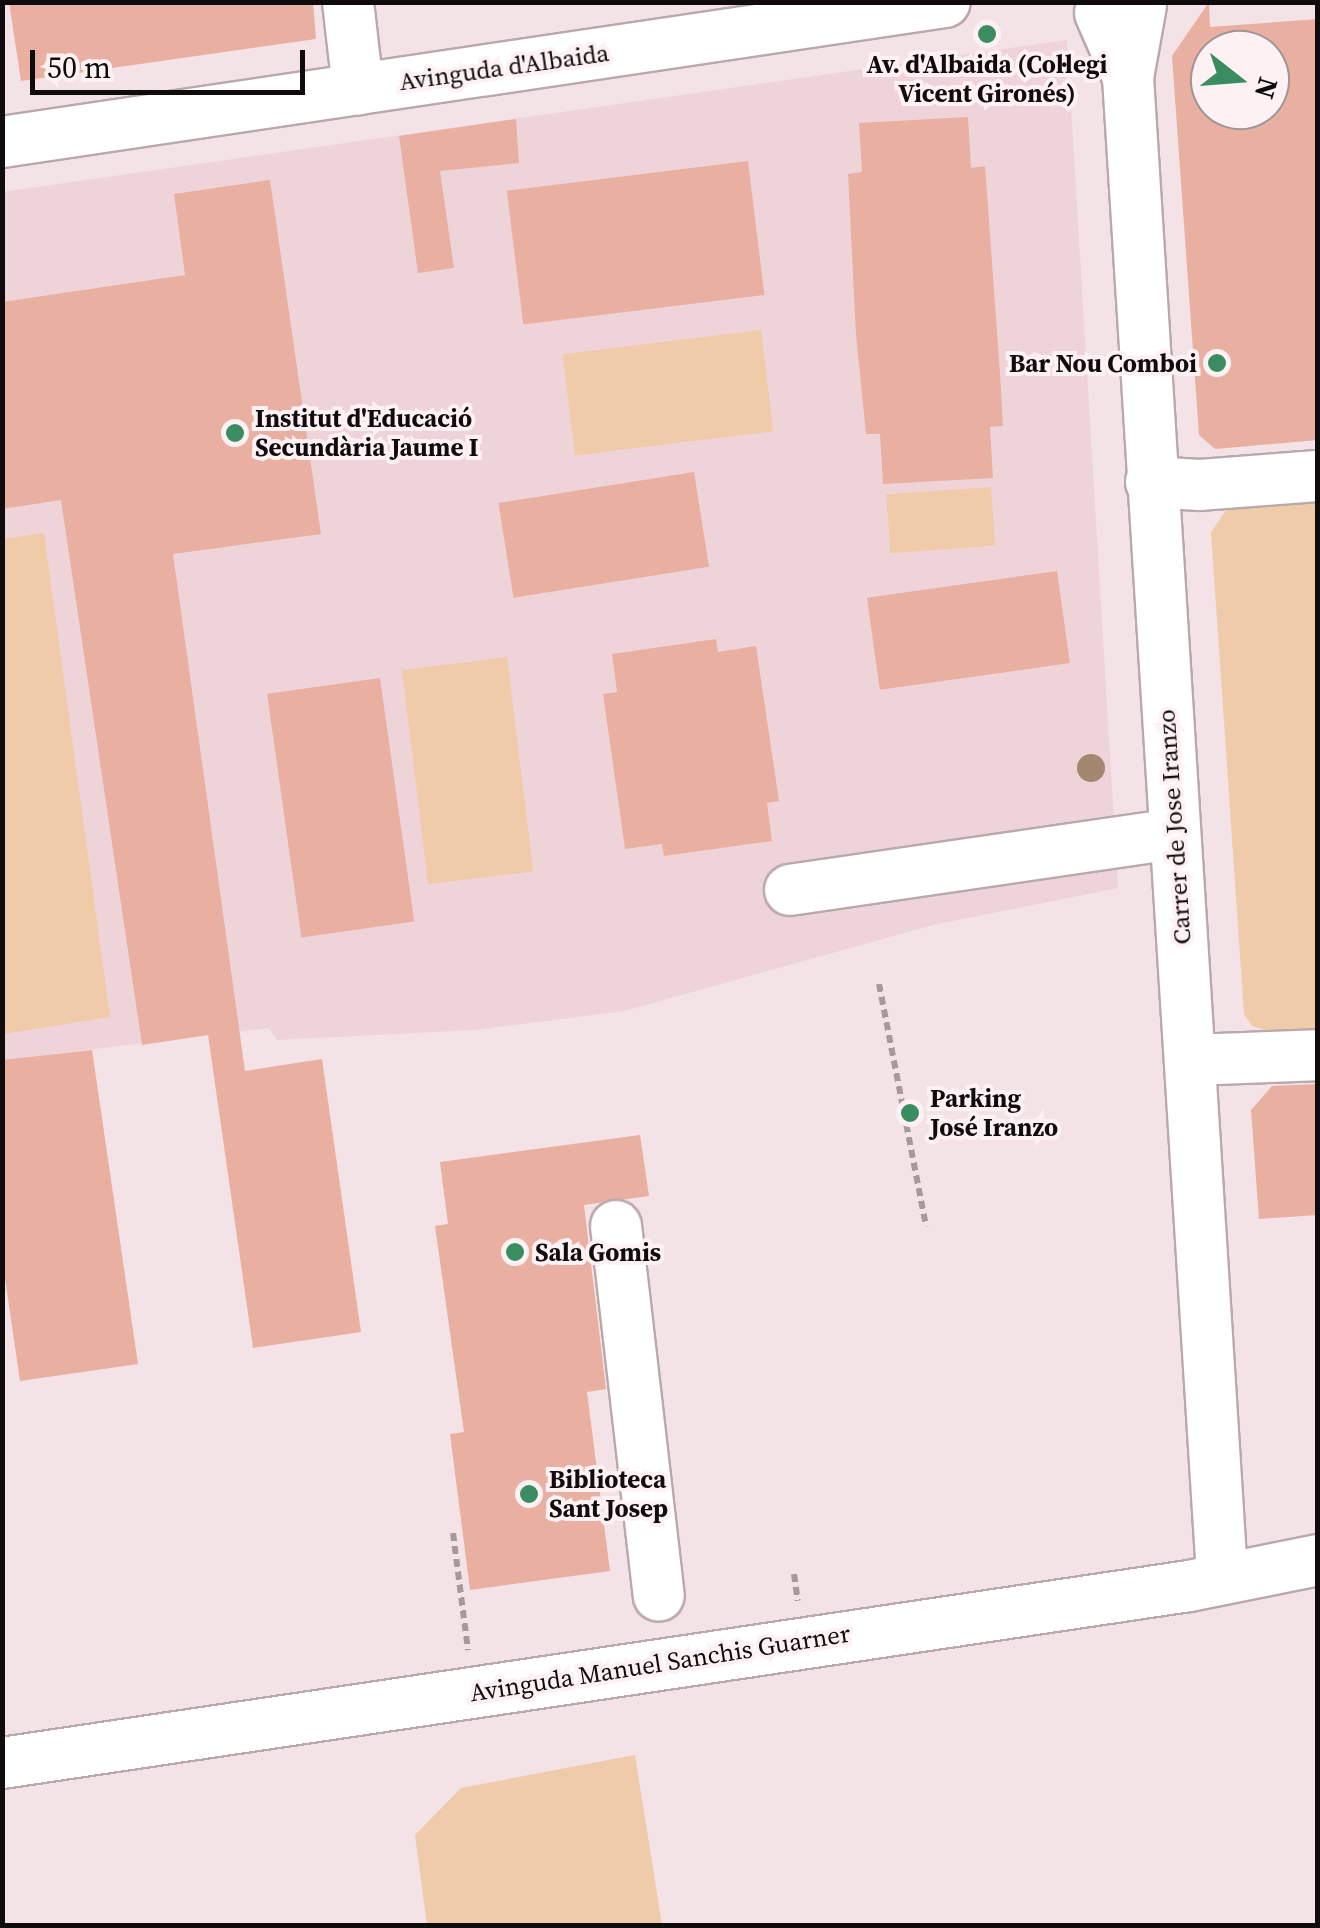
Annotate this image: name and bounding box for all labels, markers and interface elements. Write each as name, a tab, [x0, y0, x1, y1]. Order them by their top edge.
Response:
marker: Av. d'Albaida (Col·legi Vicent Gironés)	[976, 23, 998, 45]
scale bar	[35, 30, 310, 92]
north arrow	[1190, 30, 1290, 130]
street label: Avinguda d'Albaida	[397, 37, 611, 97]
text: 50 m	[47, 47, 111, 88]
place label: Av. d'Albaida (Col·legi Vicent Gironés)	[867, 50, 1107, 109]
text: N	[1246, 73, 1288, 103]
place label: Bar Nou Comboi	[1009, 348, 1197, 378]
marker: Bar Nou Comboi	[1206, 352, 1228, 374]
place label: Institut d'Educació Secundària Jaume I	[255, 404, 478, 463]
marker: Institut d'Educació Secundària Jaume I	[224, 422, 246, 444]
street label: Carrer de Jose Iranzo	[1151, 708, 1197, 946]
place label: Parking José Iranzo	[930, 1084, 1058, 1143]
marker: Parking José Iranzo	[899, 1102, 921, 1124]
place label: Sala Gomis	[535, 1237, 661, 1267]
marker: Sala Gomis	[504, 1241, 526, 1263]
place label: Biblioteca Sant Josep	[549, 1465, 668, 1524]
marker: Biblioteca Sant Josep	[518, 1483, 540, 1505]
street label: Avinguda Manuel Sanchis Guarner	[468, 1618, 852, 1708]

